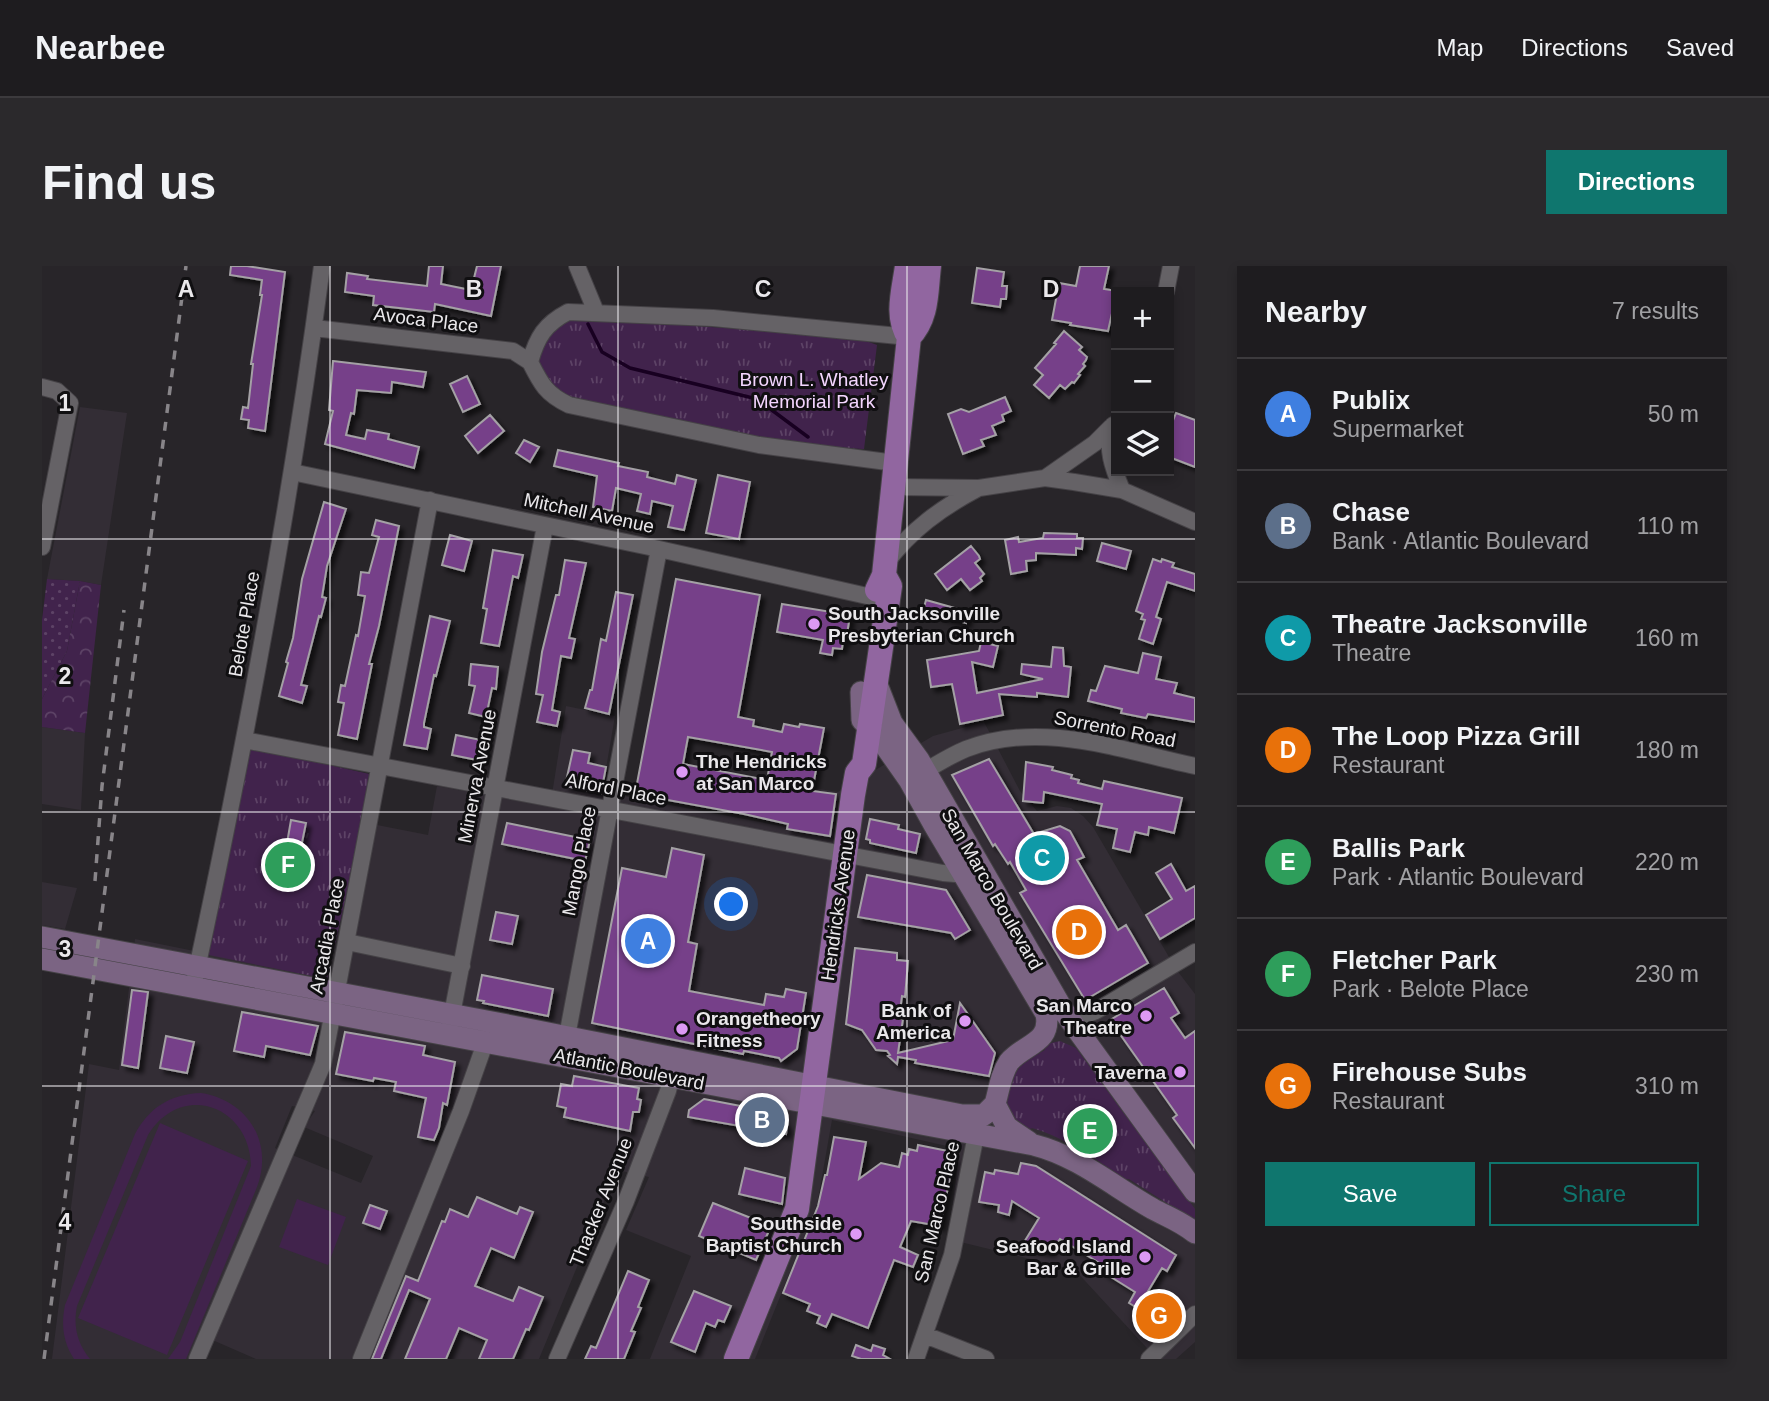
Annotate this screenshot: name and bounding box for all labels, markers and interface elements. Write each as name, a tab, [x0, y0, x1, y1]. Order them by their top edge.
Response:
text: Nearbee	[35, 29, 165, 66]
text: Map	[1437, 34, 1483, 61]
text: Directions	[1521, 34, 1628, 61]
text: Saved	[1666, 34, 1734, 61]
button: Directions	[1546, 150, 1727, 214]
text: Find us	[42, 155, 216, 209]
text: A	[178, 276, 194, 302]
text: B	[466, 276, 482, 302]
text: C	[755, 276, 771, 302]
text: D	[1043, 276, 1059, 302]
map controls	[1111, 287, 1174, 476]
button: +	[1111, 287, 1174, 350]
text: Nearby	[1265, 295, 1367, 328]
text: 7 results	[1612, 298, 1699, 324]
street label: Avoca Place	[372, 303, 480, 337]
button: −	[1111, 350, 1174, 413]
park label: Brown L. Whatley Memorial Park	[740, 369, 889, 412]
text: Publix	[1332, 385, 1410, 415]
text: 1	[59, 390, 72, 416]
text: A	[1280, 401, 1296, 427]
text: 50 m	[1648, 401, 1699, 427]
button: layers	[1111, 413, 1174, 476]
text: Supermarket	[1332, 416, 1464, 442]
street label: Mitchell Avenue	[522, 489, 656, 537]
text: Chase	[1332, 497, 1410, 527]
text: B	[1280, 513, 1296, 539]
text: 110 m	[1637, 513, 1699, 539]
text: Bank · Atlantic Boulevard	[1332, 528, 1589, 554]
street label: Belote Place	[224, 570, 264, 678]
place label: South Jacksonville Presbyterian Church	[828, 603, 1015, 646]
text: Theatre Jacksonville	[1332, 609, 1588, 639]
marker: South Jacksonville Presbyterian Church	[806, 616, 822, 632]
text: C	[1280, 625, 1296, 651]
text: 160 m	[1635, 625, 1699, 651]
text: Theatre	[1332, 640, 1411, 666]
text: 2	[59, 663, 71, 689]
street label: Minerva Avenue	[454, 707, 500, 845]
street label: Sorrento Road	[1052, 707, 1178, 751]
text: The Loop Pizza Grill	[1332, 721, 1580, 751]
text: D	[1280, 737, 1296, 763]
text: 180 m	[1635, 737, 1699, 763]
place label: The Hendricks at San Marco	[696, 751, 827, 794]
text: Restaurant	[1332, 752, 1445, 778]
marker: The Hendricks at San Marco	[674, 764, 690, 780]
street label: Alford Place	[564, 769, 668, 809]
street label: Mango Place	[558, 805, 600, 917]
street label: San Marco Boulevard	[937, 805, 1047, 973]
street label: Hendricks Avenue	[817, 828, 859, 982]
pin: C	[1019, 832, 1065, 884]
text: Ballis Park	[1332, 833, 1465, 863]
pin: F	[265, 839, 311, 891]
text: E	[1280, 849, 1296, 875]
text: 220 m	[1635, 849, 1699, 875]
text: Park · Atlantic Boulevard	[1332, 864, 1584, 890]
street label: Arcadia Place	[306, 876, 348, 996]
your location	[714, 887, 748, 921]
pin: D	[1056, 906, 1102, 958]
pin: A	[625, 915, 671, 967]
text: 3	[59, 936, 71, 962]
text: Fletcher Park	[1332, 945, 1497, 975]
text: F	[1281, 961, 1295, 987]
text: 230 m	[1635, 961, 1699, 987]
text: Park · Belote Place	[1332, 976, 1529, 1002]
place label: San Marco Theatre	[1036, 995, 1132, 1038]
place label: Bank of America	[876, 1000, 952, 1043]
place label: Orangetheory Fitness	[696, 1008, 821, 1051]
marker: San Marco Theatre	[1138, 1008, 1154, 1024]
marker: Bank of America	[957, 1013, 973, 1029]
marker: Orangetheory Fitness	[674, 1021, 690, 1037]
street label: Atlantic Boulevard	[552, 1044, 706, 1094]
text: Firehouse Subs	[1332, 1057, 1527, 1087]
place label: Taverna	[1095, 1062, 1166, 1083]
marker: Taverna	[1172, 1064, 1188, 1080]
text: G	[1279, 1073, 1297, 1099]
text: 310 m	[1635, 1073, 1699, 1099]
text: Restaurant	[1332, 1088, 1445, 1114]
pin: B	[739, 1094, 785, 1146]
pin: E	[1067, 1105, 1113, 1157]
street label: Thacker Avenue	[566, 1135, 636, 1269]
street label: San Marco Place	[910, 1139, 964, 1285]
button: Save	[1265, 1162, 1475, 1226]
button: Share	[1489, 1162, 1699, 1226]
text: 4	[59, 1209, 72, 1235]
place label: Southside Baptist Church	[706, 1213, 842, 1256]
marker: Southside Baptist Church	[848, 1226, 864, 1242]
place label: Seafood Island Bar & Grille	[996, 1236, 1131, 1279]
marker: Seafood Island Bar & Grille	[1137, 1249, 1153, 1265]
pin: G	[1136, 1290, 1182, 1342]

